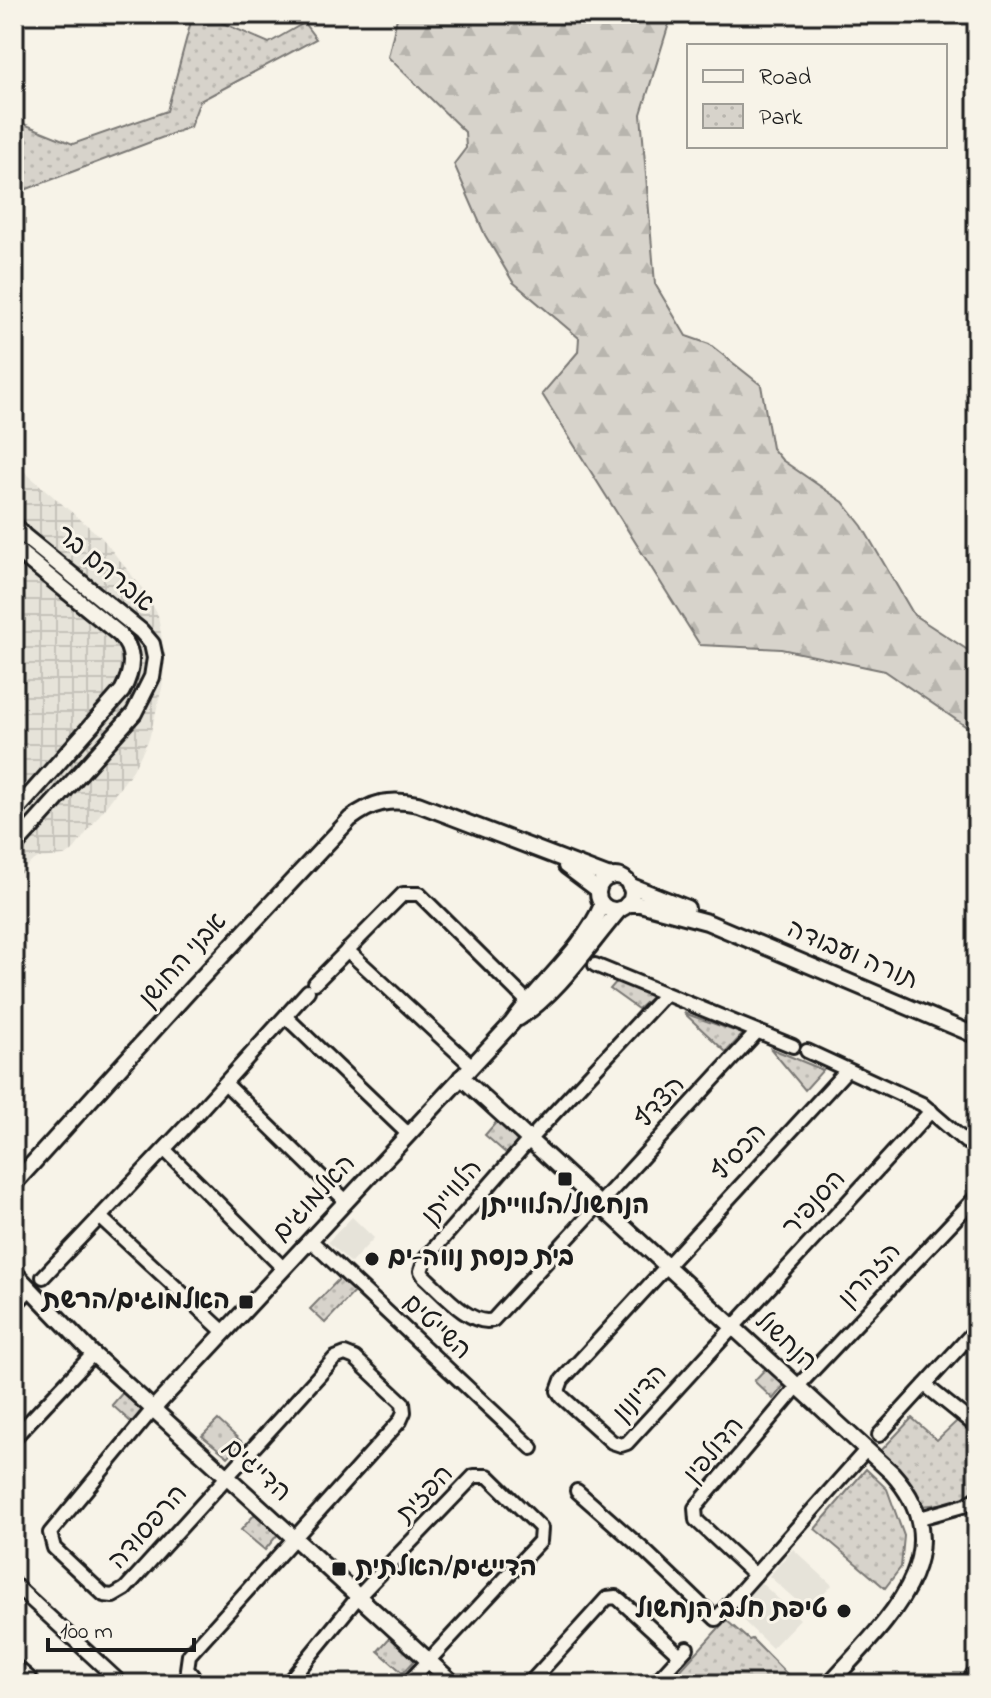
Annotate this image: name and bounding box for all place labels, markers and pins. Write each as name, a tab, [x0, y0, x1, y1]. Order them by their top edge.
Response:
marker: הנחשול/הלווייתן	[556, 1170, 574, 1188]
place label: הנחשול/הלווייתן	[481, 1188, 649, 1226]
place label: בית כנסת נווה-ים	[388, 1240, 574, 1278]
marker: בית כנסת נווה-ים	[363, 1250, 381, 1268]
place label: האלמוגים/הרשת	[40, 1283, 230, 1321]
marker: האלמוגים/הרשת	[237, 1293, 255, 1311]
place label: הדייגים/האלתית	[355, 1550, 537, 1588]
marker: הדייגים/האלתית	[330, 1560, 348, 1578]
place label: טיפת חלב הנחשול	[635, 1592, 828, 1630]
marker: טיפת חלב הנחשול	[835, 1602, 853, 1620]

